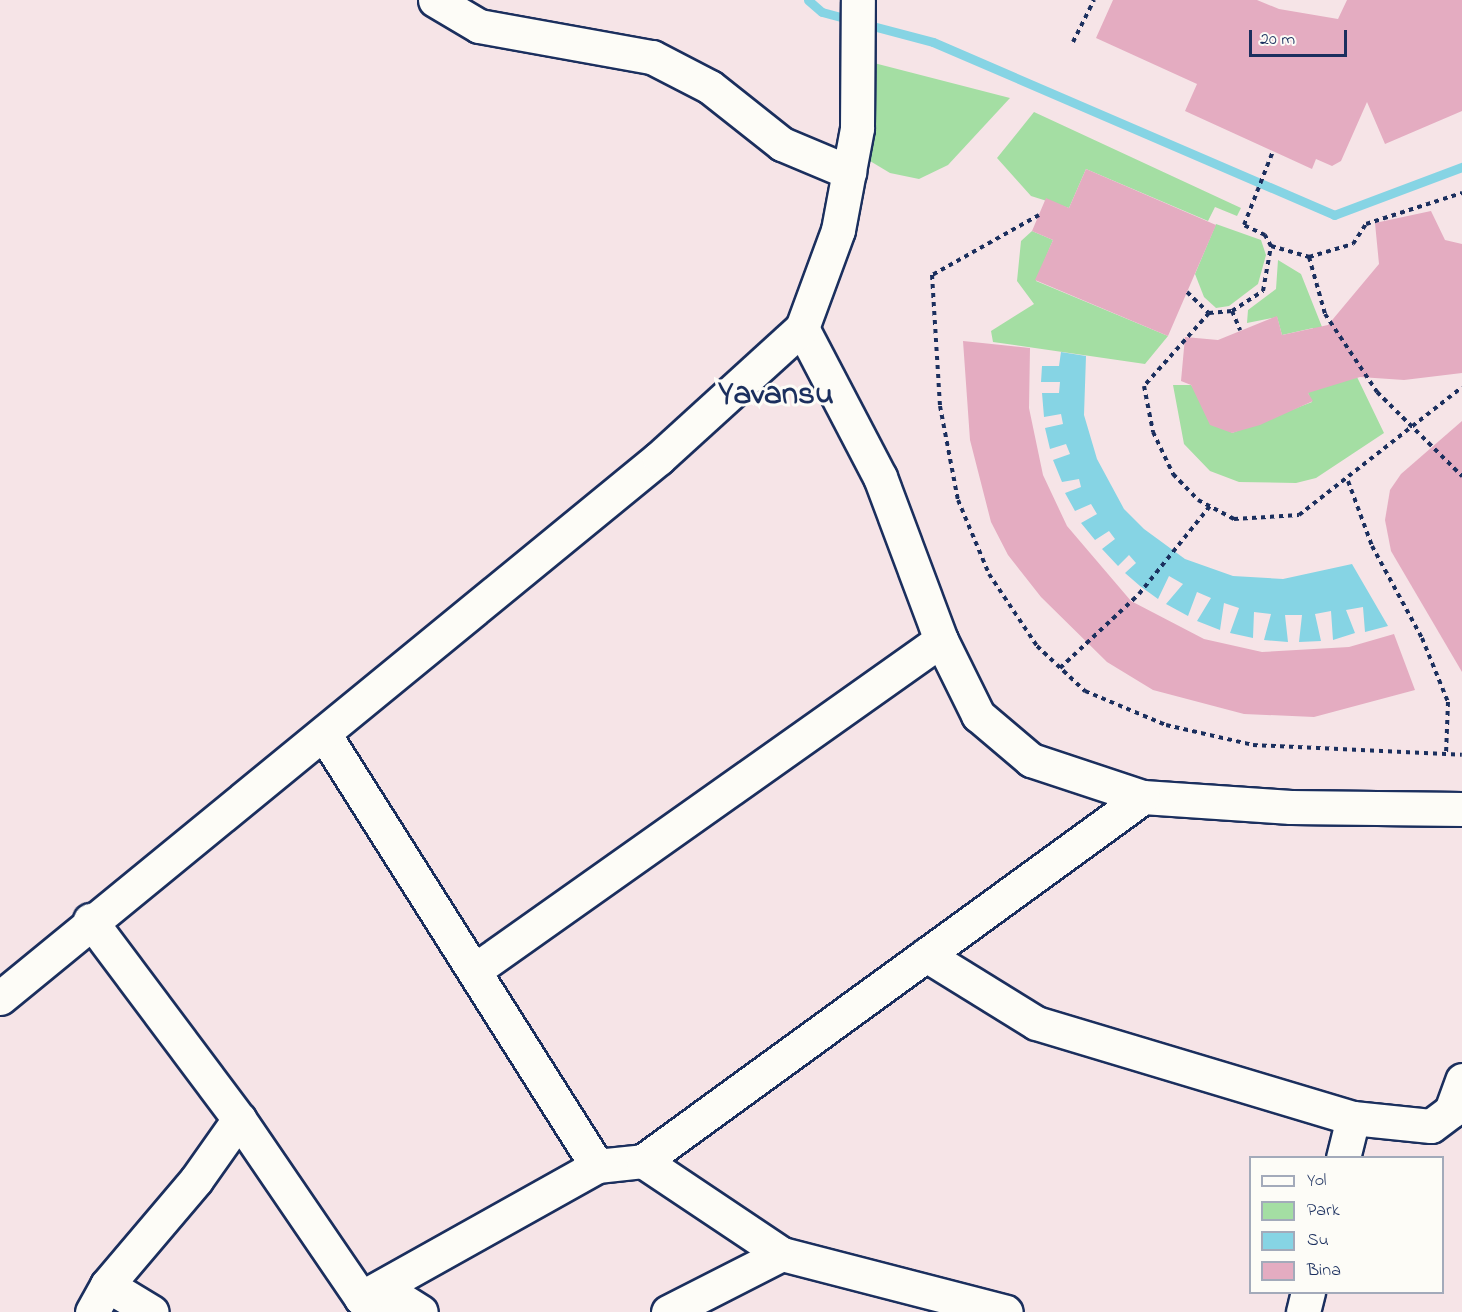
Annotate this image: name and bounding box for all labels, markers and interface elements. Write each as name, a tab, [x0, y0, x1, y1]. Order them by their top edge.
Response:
scale bar	[1252, 18, 1350, 56]
text: 20 m	[1260, 27, 1295, 53]
district label: Yavansu	[718, 376, 834, 416]
legend	[1249, 1156, 1444, 1294]
text: Yol	[1307, 1168, 1327, 1194]
text: Park	[1307, 1198, 1340, 1224]
text: Su	[1307, 1228, 1329, 1254]
text: Bina	[1307, 1258, 1341, 1284]

